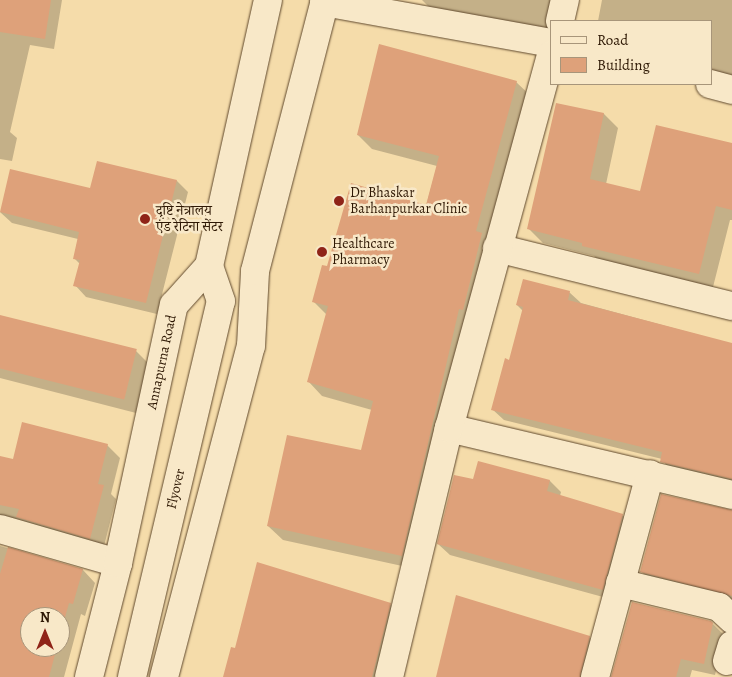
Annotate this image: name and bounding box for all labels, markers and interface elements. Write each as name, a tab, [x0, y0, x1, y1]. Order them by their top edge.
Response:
legend	[550, 20, 712, 85]
text: Road	[597, 30, 628, 50]
text: Building	[597, 55, 650, 75]
place label: Dr Bhaskar Barhanpurkar Clinic	[350, 185, 467, 218]
marker: Dr Bhaskar Barhanpurkar Clinic	[332, 194, 346, 208]
place label: दृष्टि नेत्रालय एंड रेटिना सेंटर	[156, 203, 223, 236]
marker: दृष्टि नेत्रालय एंड रेटिना सेंटर	[138, 212, 152, 226]
place label: Healthcare Pharmacy	[332, 236, 394, 268]
marker: Healthcare Pharmacy	[316, 246, 328, 258]
street label: Annapurna Road	[144, 313, 180, 411]
street label: Flyover	[163, 467, 189, 511]
north arrow	[20, 607, 70, 657]
text: N	[40, 608, 50, 627]

